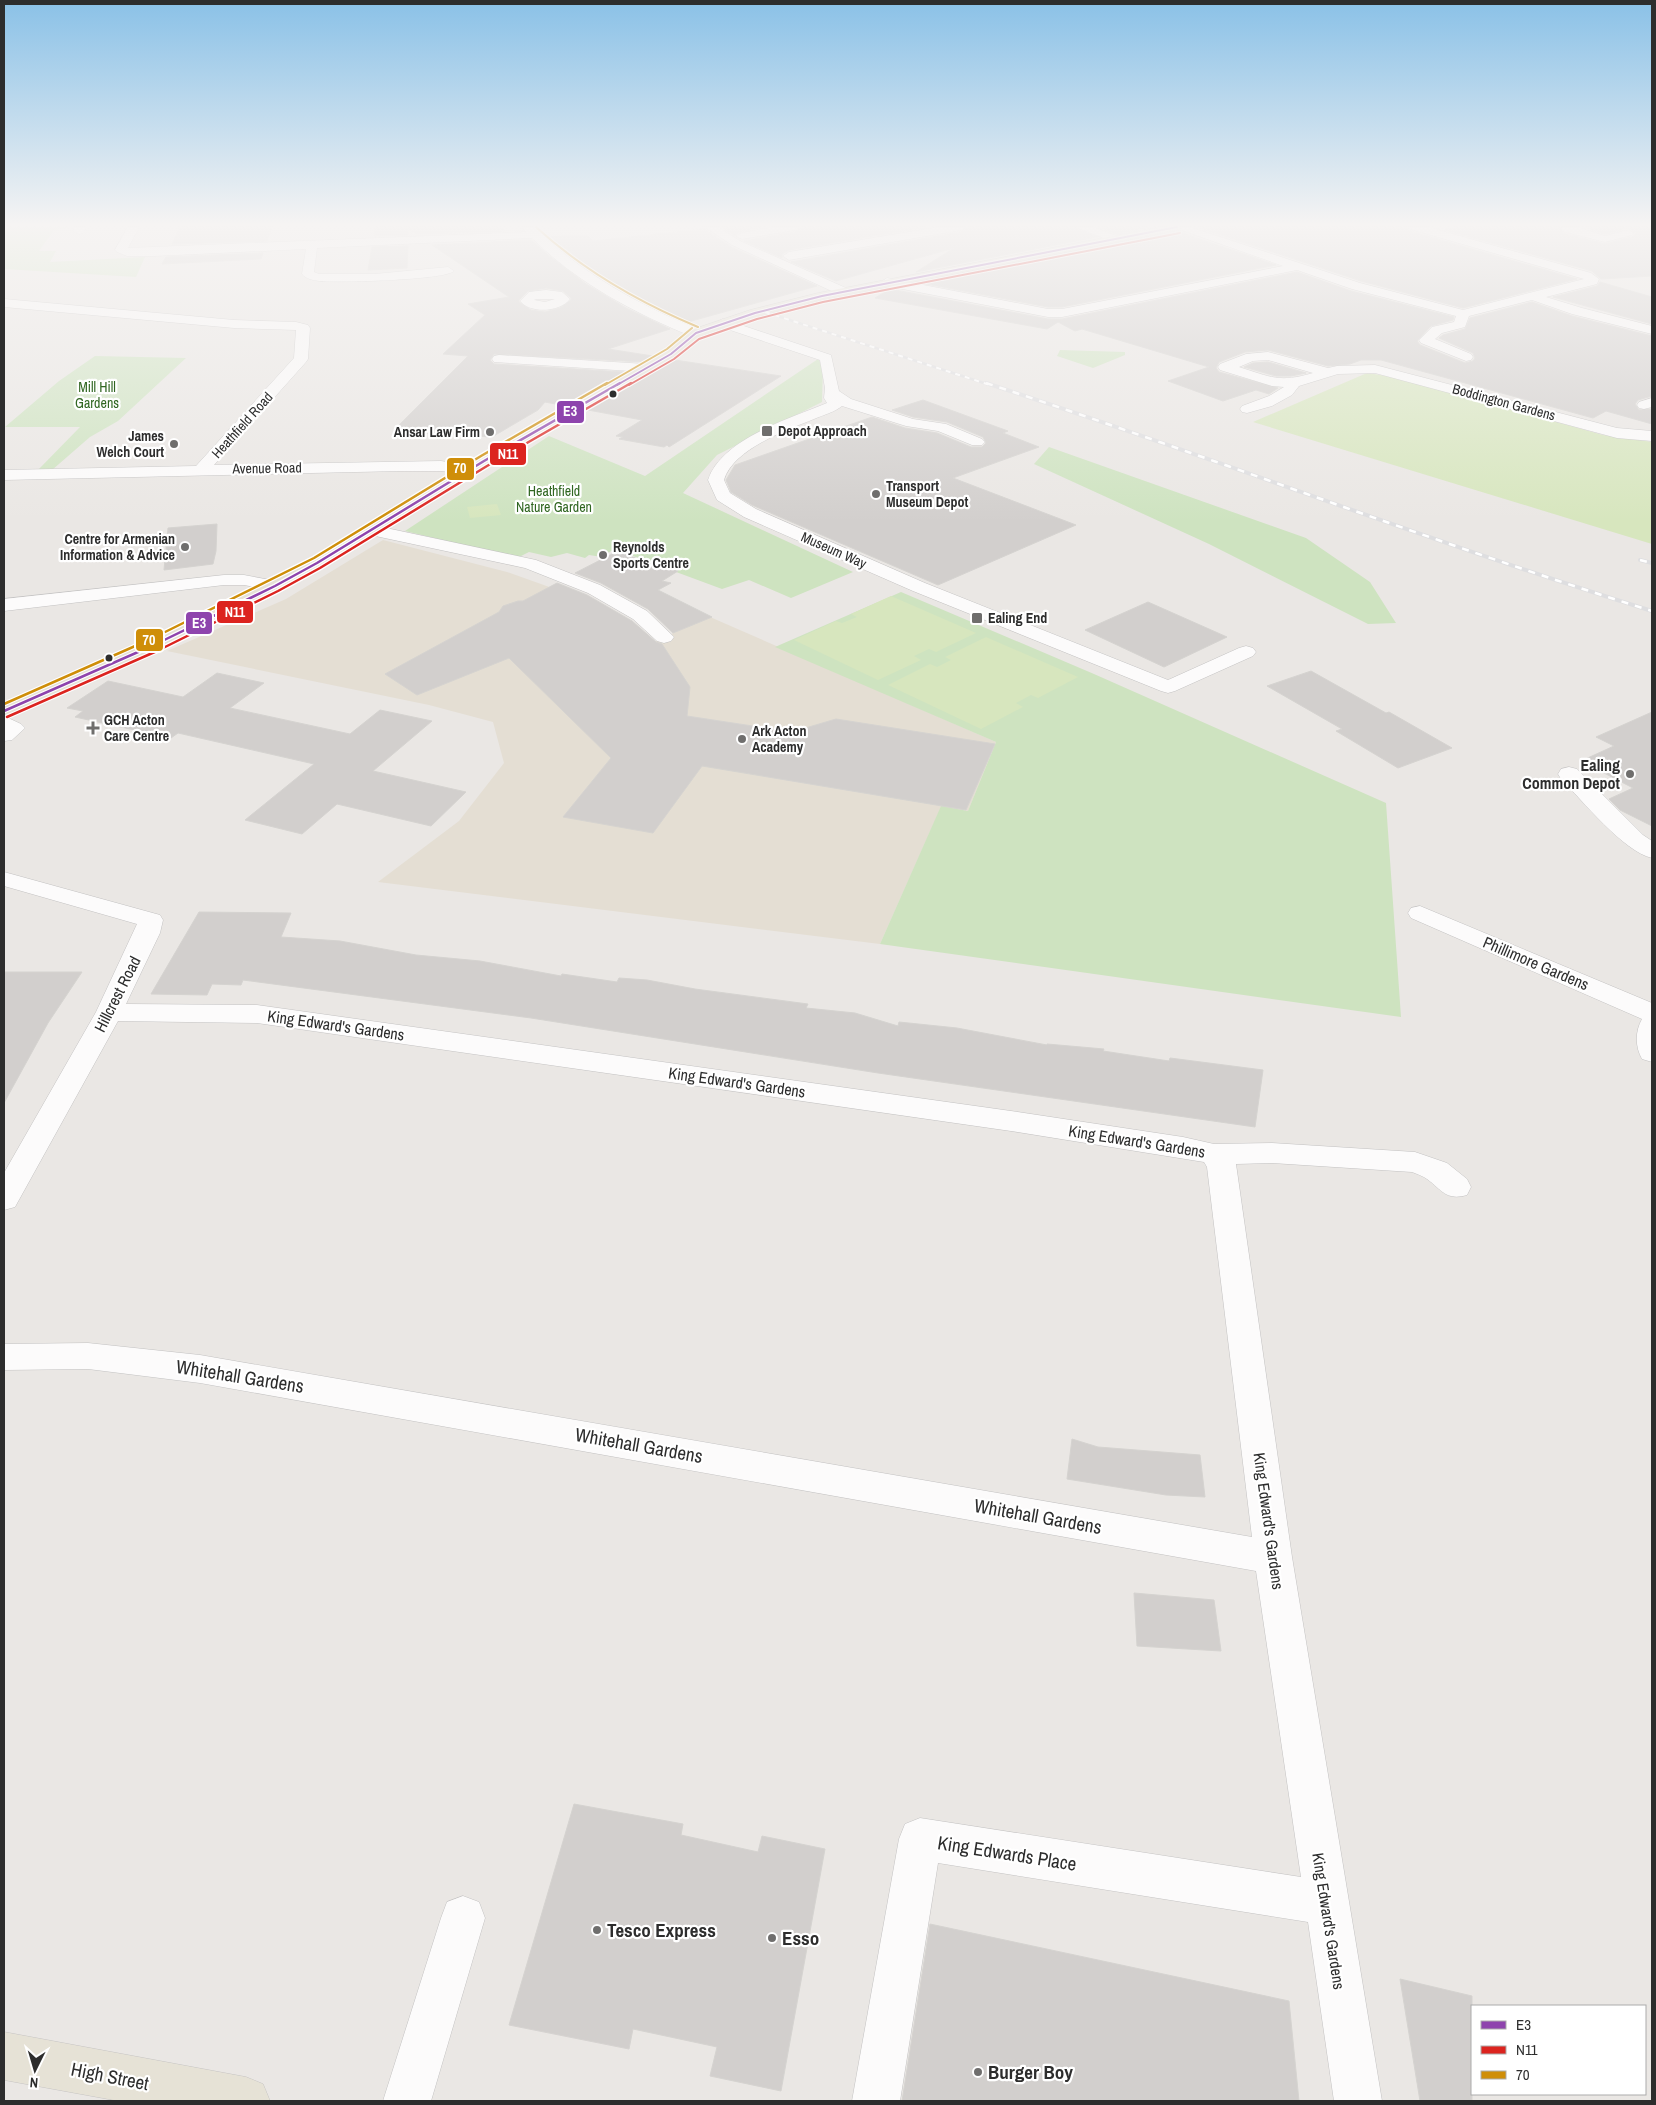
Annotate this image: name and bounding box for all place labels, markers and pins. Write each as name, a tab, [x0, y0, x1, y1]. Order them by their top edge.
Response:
unlabelled marker	[608, 389, 618, 399]
place label: Depot Approach	[778, 422, 867, 440]
place label: Ansar Law Firm	[394, 423, 480, 441]
marker: Depot Approach	[760, 424, 774, 438]
marker: Ansar Law Firm	[484, 426, 496, 438]
place label: James Welch Court	[97, 427, 164, 461]
marker: James Welch Court	[168, 438, 180, 450]
place label: Transport Museum Depot	[886, 477, 968, 511]
marker: Transport Museum Depot	[870, 488, 882, 500]
place label: Centre for Armenian Information & Advice	[60, 530, 175, 564]
place label: Reynolds Sports Centre	[613, 538, 689, 572]
marker: Centre for Armenian Information & Advice	[179, 541, 191, 553]
marker: Reynolds Sports Centre	[597, 549, 609, 561]
place label: Ealing End	[988, 609, 1047, 627]
marker: Ealing End	[970, 611, 984, 625]
unlabelled marker	[104, 653, 114, 663]
place label: GCH Acton Care Centre	[104, 711, 169, 745]
marker: GCH Acton Care Centre	[86, 721, 100, 735]
place label: Ark Acton Academy	[752, 722, 806, 756]
marker: Ark Acton Academy	[736, 733, 748, 745]
place label: Ealing Common Depot	[1522, 754, 1621, 794]
marker: Ealing Common Depot	[1624, 768, 1636, 780]
place label: Tesco Express	[607, 1917, 716, 1943]
marker: Tesco Express	[591, 1924, 603, 1936]
place label: Esso	[782, 1925, 819, 1951]
marker: Esso	[766, 1932, 778, 1944]
place label: Burger Boy	[988, 2059, 1073, 2085]
marker: Burger Boy	[972, 2066, 984, 2078]

